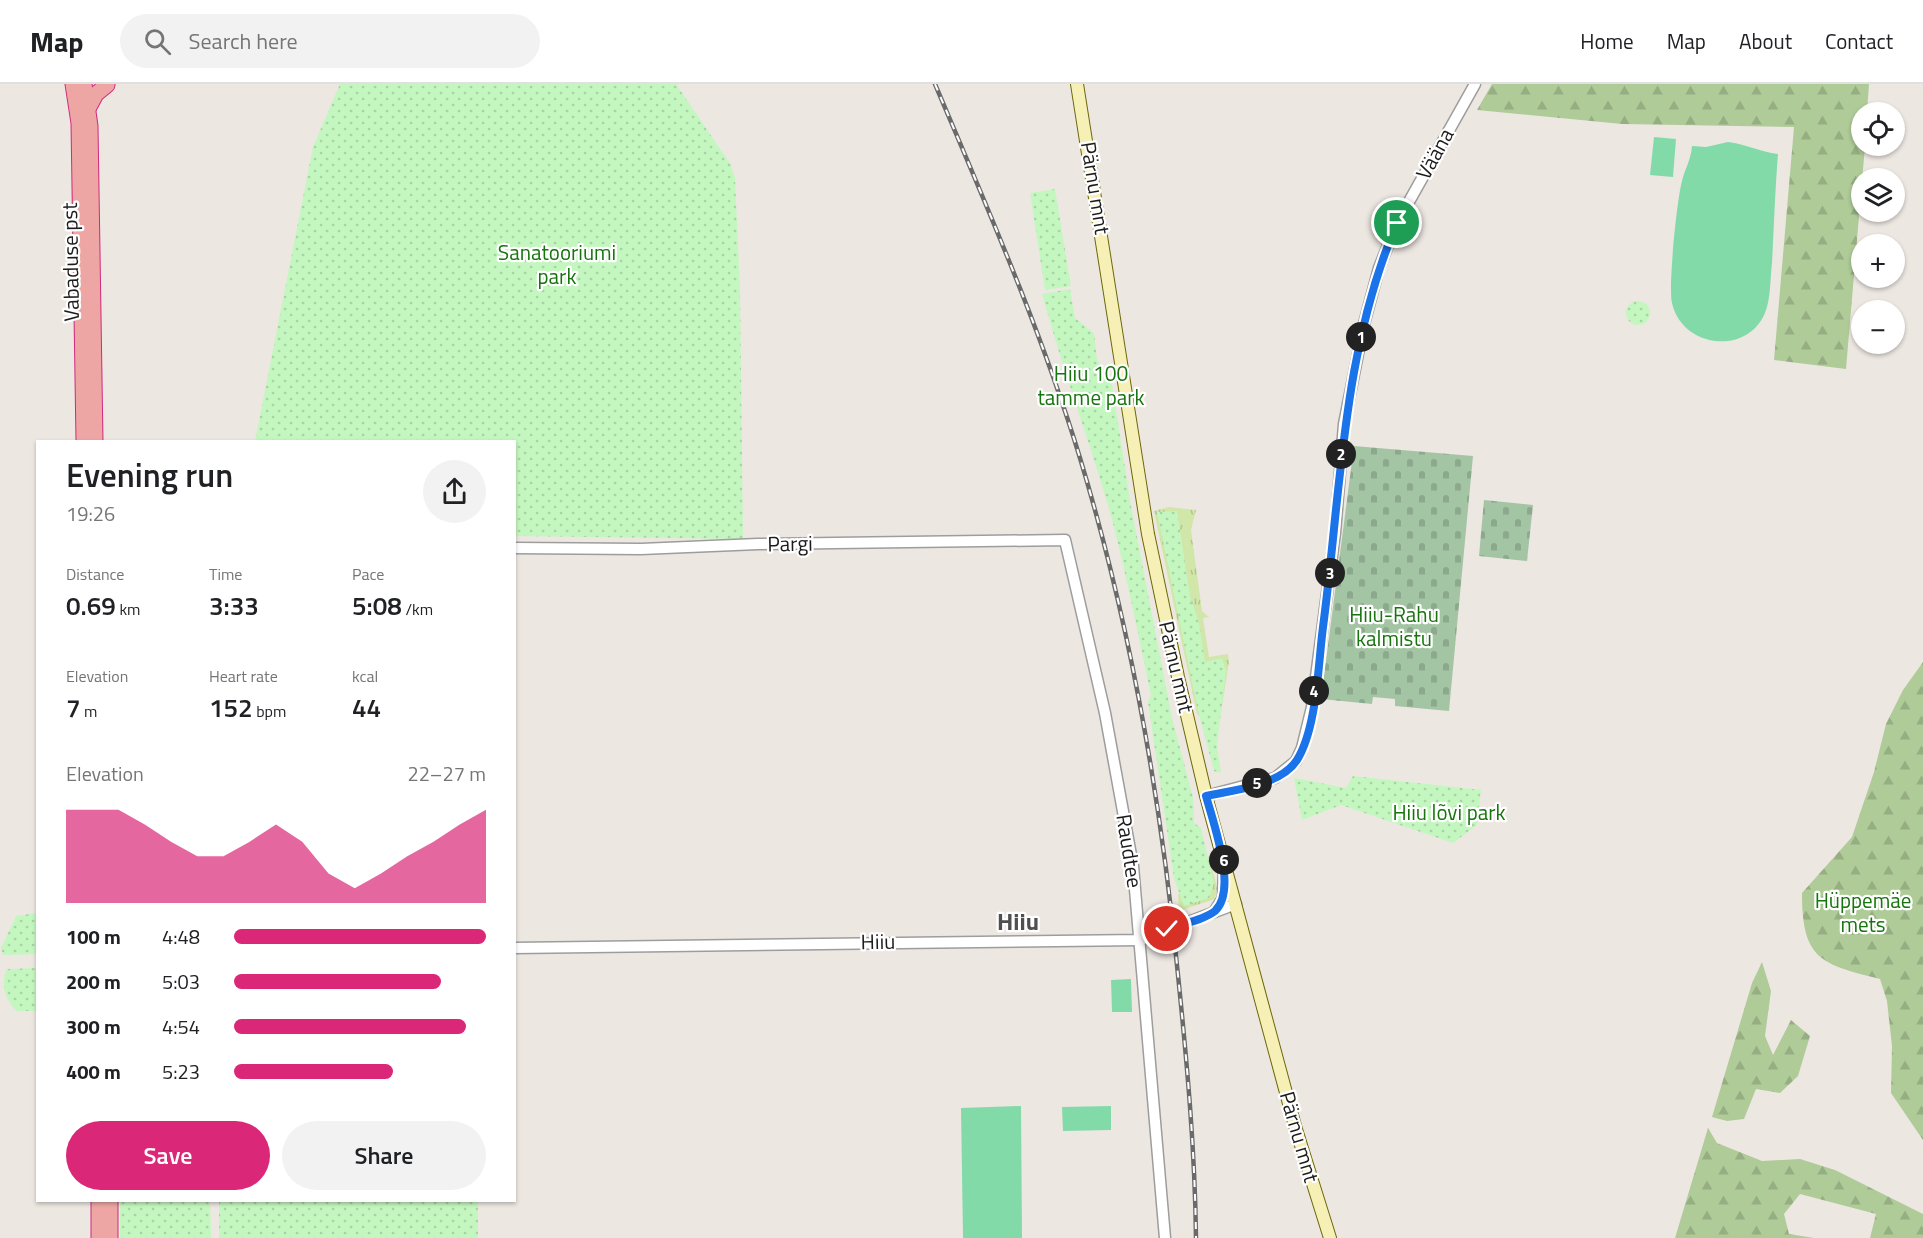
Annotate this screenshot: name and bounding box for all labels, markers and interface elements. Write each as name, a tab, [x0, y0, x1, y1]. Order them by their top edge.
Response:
search box	[120, 14, 540, 68]
text: Map	[30, 20, 84, 63]
text: Search here	[189, 24, 298, 58]
icon: search	[141, 25, 174, 58]
text: Home	[1580, 25, 1634, 57]
text: Map	[1667, 25, 1706, 57]
text: About	[1739, 25, 1792, 57]
text: Contact	[1825, 25, 1893, 57]
map controls	[1851, 102, 1905, 354]
button: locate	[1851, 102, 1905, 156]
street label: Vääna	[1407, 122, 1462, 185]
street label: Pärnu mnt	[1073, 139, 1119, 237]
button: layers	[1851, 168, 1905, 222]
pin	[1371, 197, 1422, 248]
street label: Vabaduse pst	[53, 202, 87, 322]
icon: arrive	[1380, 206, 1413, 239]
button: +	[1851, 234, 1905, 288]
park label: Sanatooriumi park	[498, 236, 616, 292]
button: −	[1851, 300, 1905, 354]
pin: 1	[1346, 322, 1376, 352]
text: 1	[1357, 325, 1365, 349]
park label: Hiiu 100 tamme park	[1037, 357, 1145, 413]
pin: 2	[1326, 439, 1356, 469]
text: 2	[1337, 442, 1345, 466]
text: Evening run	[66, 450, 233, 500]
button: share	[423, 460, 486, 523]
text: 19:26	[66, 498, 115, 529]
street label: Pargi	[767, 527, 813, 559]
pin: 3	[1315, 558, 1345, 588]
text: 3	[1326, 561, 1334, 585]
text: Distance	[66, 562, 124, 586]
text: Time	[209, 562, 242, 586]
text: Pace	[352, 562, 384, 586]
text: 0.69	[66, 586, 116, 625]
text: 3:33	[209, 586, 259, 625]
text: 5:08	[352, 586, 402, 625]
text: km	[116, 597, 140, 621]
text: /km	[402, 597, 433, 621]
park label: Hiiu-Rahu kalmistu	[1349, 598, 1439, 654]
street label: Pärnu mnt	[1151, 618, 1203, 716]
text: Elevation	[66, 664, 128, 688]
text: Heart rate	[209, 664, 278, 688]
text: kcal	[352, 664, 378, 688]
pin: 4	[1299, 676, 1329, 706]
text: 4	[1310, 679, 1318, 703]
text: 7	[66, 688, 81, 727]
text: 152	[209, 688, 253, 727]
text: 44	[352, 688, 381, 727]
text: m	[81, 699, 97, 723]
text: bpm	[253, 699, 286, 723]
text: Elevation	[66, 758, 144, 789]
text: 22–27 m	[407, 758, 486, 789]
pin: 5	[1242, 768, 1272, 798]
text: 5	[1253, 771, 1261, 795]
park label: Hiiu lõvi park	[1392, 796, 1506, 828]
street label: Raudtee	[1108, 812, 1152, 890]
pin: 6	[1209, 845, 1239, 875]
text: 6	[1220, 848, 1228, 872]
park label: Hüppemäe mets	[1815, 884, 1911, 940]
district label: Hiiu	[997, 903, 1039, 939]
pin	[1141, 903, 1192, 954]
icon: check	[1150, 912, 1183, 945]
text: 100 m	[66, 921, 121, 952]
text: 4:48	[162, 921, 200, 952]
street label: Hiiu	[860, 925, 896, 957]
text: 200 m	[66, 966, 121, 997]
text: 5:03	[162, 966, 200, 997]
text: 300 m	[66, 1011, 121, 1042]
text: 4:54	[162, 1011, 200, 1042]
text: 400 m	[66, 1056, 121, 1087]
text: 5:23	[162, 1056, 200, 1087]
street label: Pärnu mnt	[1272, 1087, 1328, 1187]
button: Save	[66, 1121, 270, 1190]
button: Share	[282, 1121, 486, 1190]

